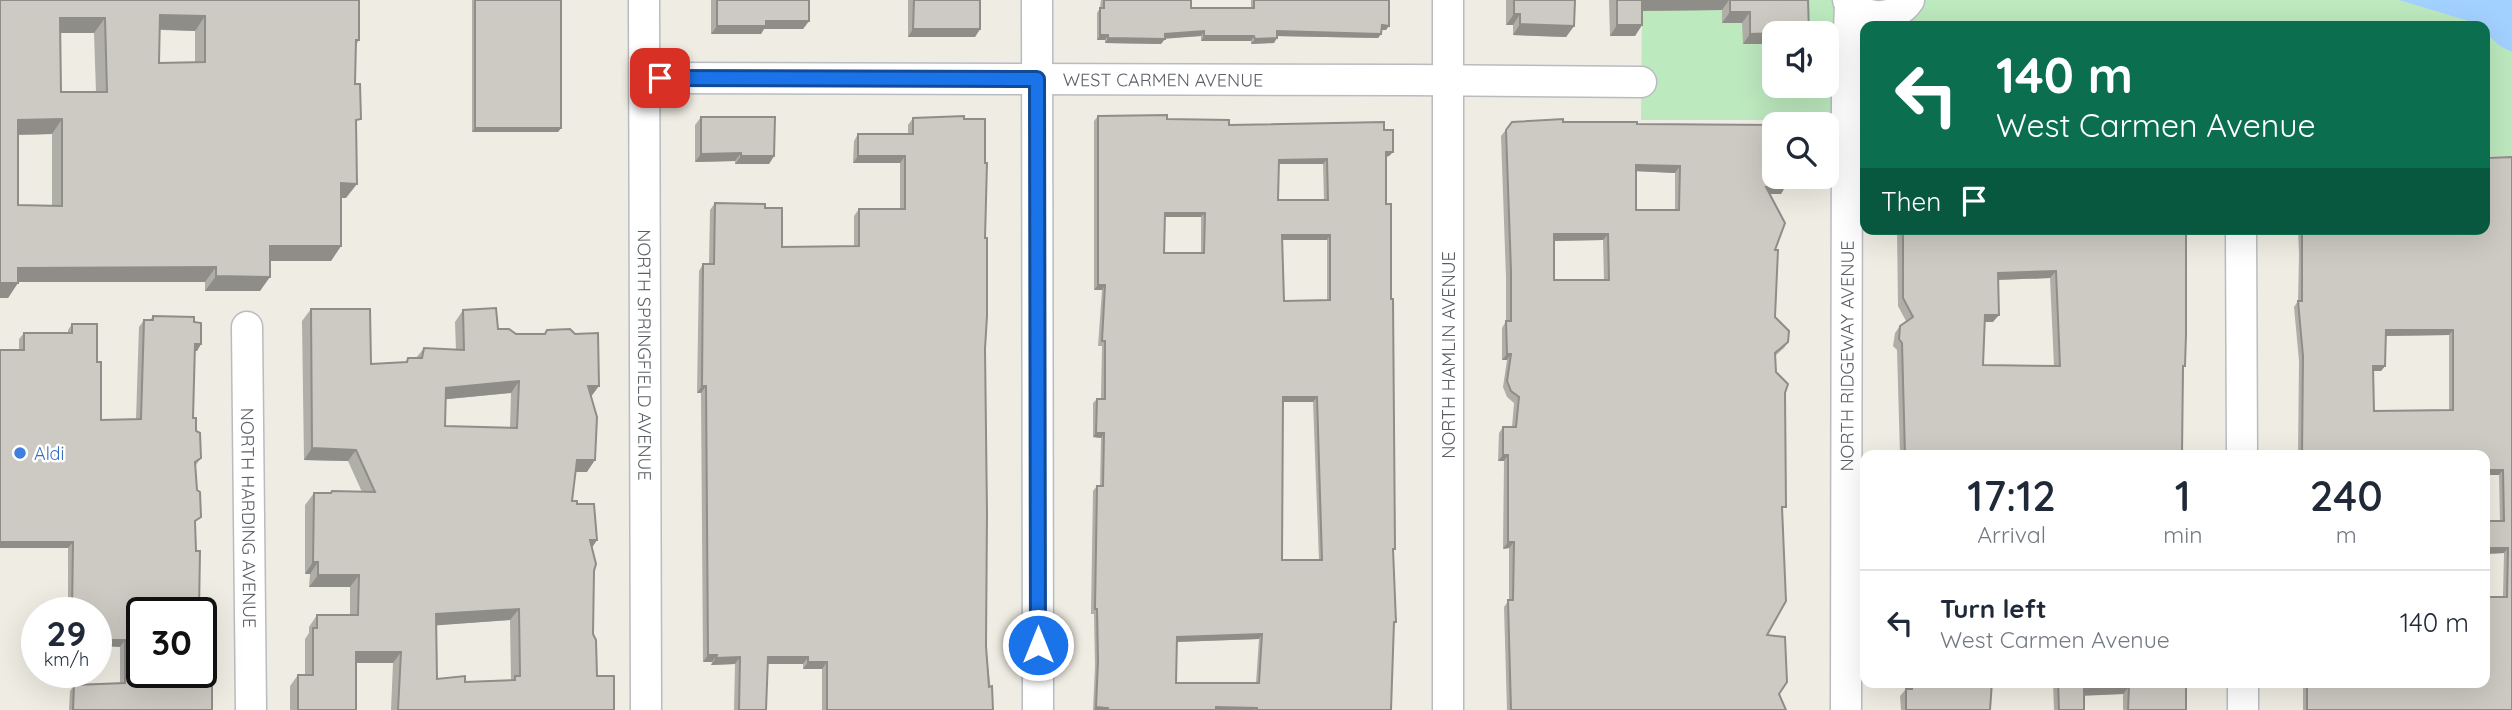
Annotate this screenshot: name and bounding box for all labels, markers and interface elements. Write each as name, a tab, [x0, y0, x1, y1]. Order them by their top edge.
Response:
map controls	[1762, 21, 1839, 189]
button: sound	[1762, 21, 1839, 98]
text: 140 m	[1996, 44, 2133, 105]
pin	[630, 48, 690, 108]
icon: left	[1881, 49, 1972, 140]
icon: arrive	[641, 59, 679, 97]
street label: WEST CARMEN AVENUE	[1063, 68, 1263, 91]
text: West Carmen Avenue	[1996, 105, 2316, 145]
button: search	[1762, 112, 1839, 189]
icon: arrive	[1955, 182, 1993, 220]
text: Then	[1881, 185, 1941, 218]
street label: NORTH SPRINGFIELD AVENUE	[633, 229, 657, 481]
street label: NORTH RIDGEWAY AVENUE	[1835, 240, 1858, 472]
street label: NORTH HAMLIN AVENUE	[1437, 251, 1460, 459]
street label: NORTH HARDING AVENUE	[236, 408, 262, 628]
place label: Aldi	[34, 442, 64, 465]
marker: Aldi	[12, 445, 28, 461]
text: 17:12	[1967, 469, 2056, 522]
text: 1	[2175, 469, 2191, 522]
text: 240	[2310, 469, 2383, 522]
text: Arrival	[1977, 520, 2046, 549]
text: min	[2163, 520, 2203, 549]
text: m	[2336, 520, 2357, 549]
text: Turn left	[1940, 592, 2047, 625]
speed limit sign: 30	[126, 597, 217, 688]
icon: left	[1881, 604, 1919, 642]
text: 140 m	[2400, 606, 2469, 639]
position arrow	[1001, 608, 1075, 682]
text: 29	[47, 611, 86, 655]
text: West Carmen Avenue	[1940, 625, 2170, 654]
text: km/h	[44, 648, 89, 671]

